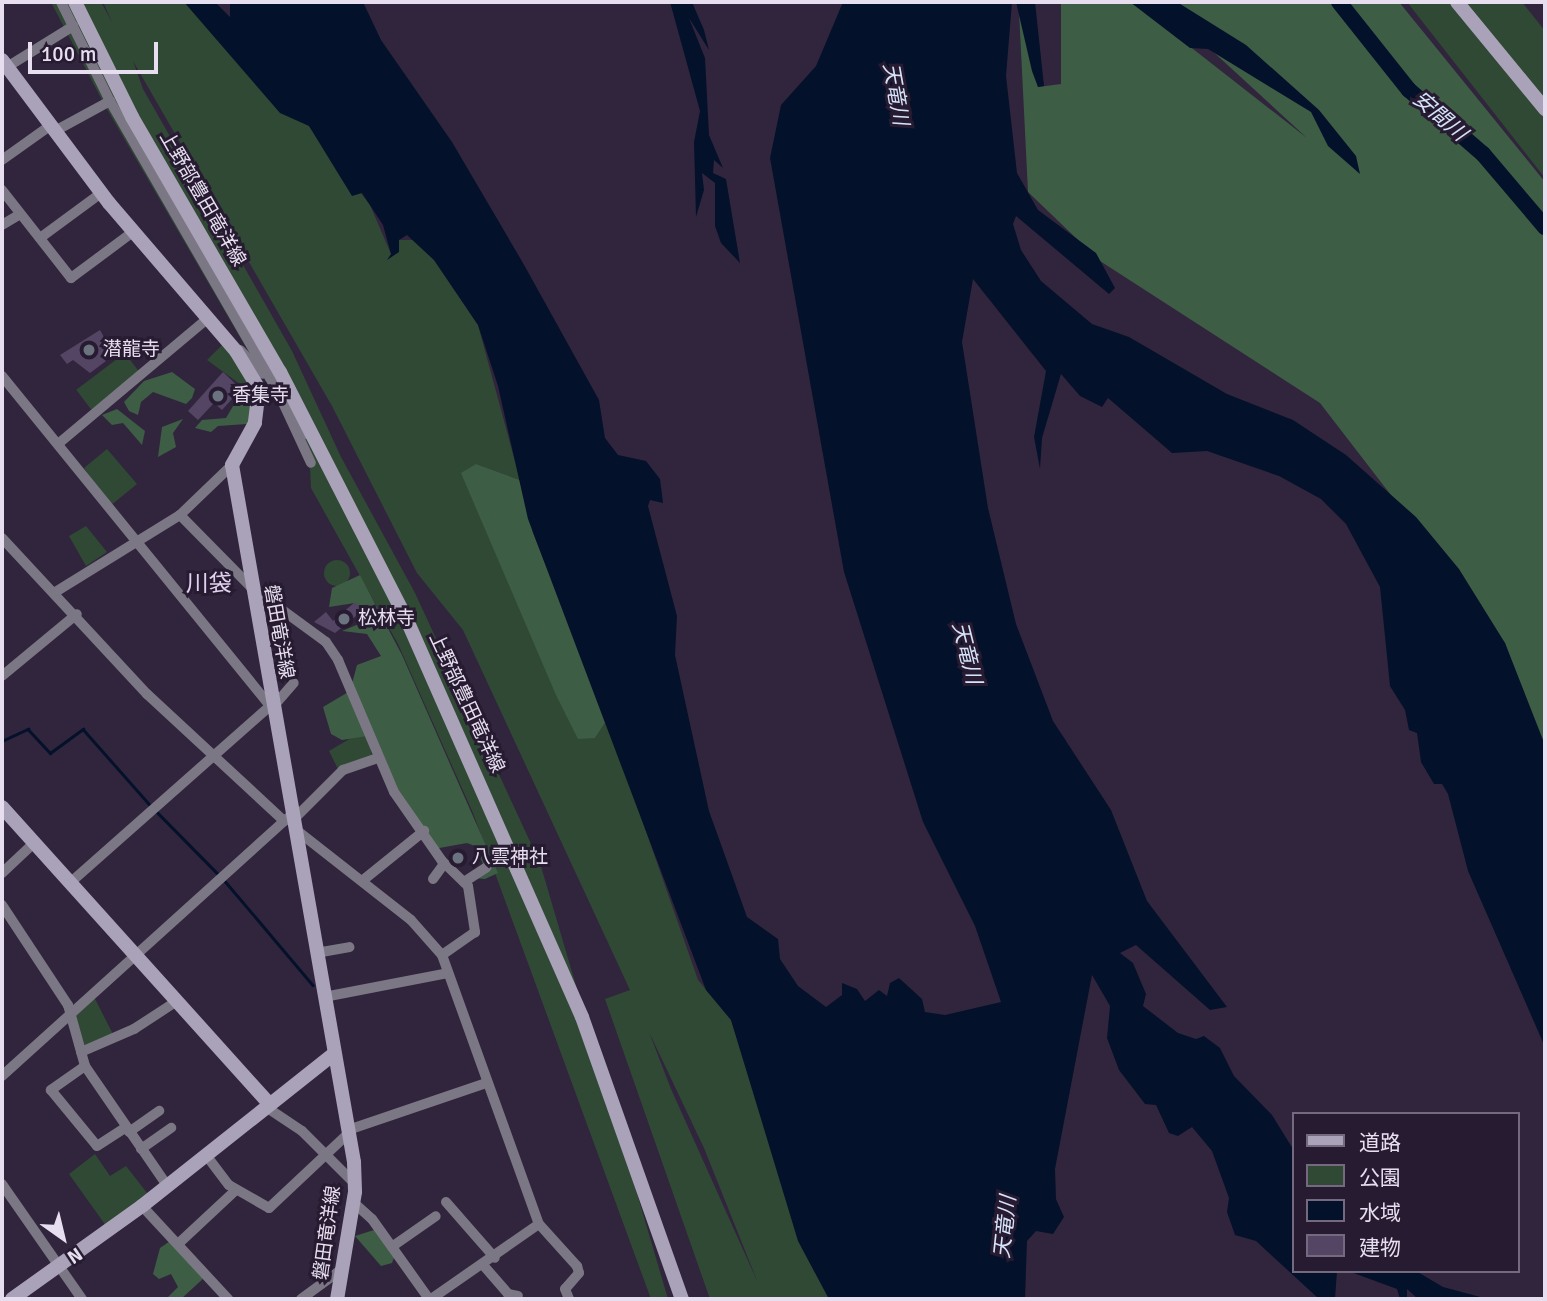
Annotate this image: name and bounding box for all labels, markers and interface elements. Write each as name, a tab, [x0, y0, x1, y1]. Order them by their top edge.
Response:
scale bar	[32, 28, 161, 72]
text: 100 m	[41, 41, 96, 67]
water label: 天竜川	[878, 61, 914, 127]
water label: 安間川	[1408, 86, 1472, 146]
street label: 上野部豊田竜洋線	[154, 127, 250, 271]
place label: 潜龍寺	[103, 339, 160, 361]
marker: 潜龍寺	[81, 342, 97, 358]
place label: 香集寺	[232, 385, 289, 407]
marker: 香集寺	[210, 388, 226, 404]
district label: 川袋	[186, 570, 232, 598]
street label: 磐田竜洋線	[259, 583, 297, 681]
place label: 松林寺	[358, 608, 415, 630]
marker: 松林寺	[336, 611, 352, 627]
water label: 天竜川	[947, 619, 987, 687]
street label: 上野部豊田竜洋線	[424, 629, 508, 777]
place label: 八雲神社	[472, 847, 548, 869]
marker: 八雲神社	[450, 850, 466, 866]
legend	[1292, 1112, 1519, 1273]
text: 道路	[1359, 1130, 1401, 1156]
text: 公園	[1359, 1165, 1401, 1191]
street label: 磐田竜洋線	[310, 1184, 346, 1282]
water label: 天竜川	[989, 1194, 1021, 1260]
text: 水域	[1359, 1200, 1401, 1226]
north arrow	[28, 1203, 98, 1273]
text: 建物	[1359, 1235, 1401, 1261]
text: N	[63, 1242, 87, 1269]

